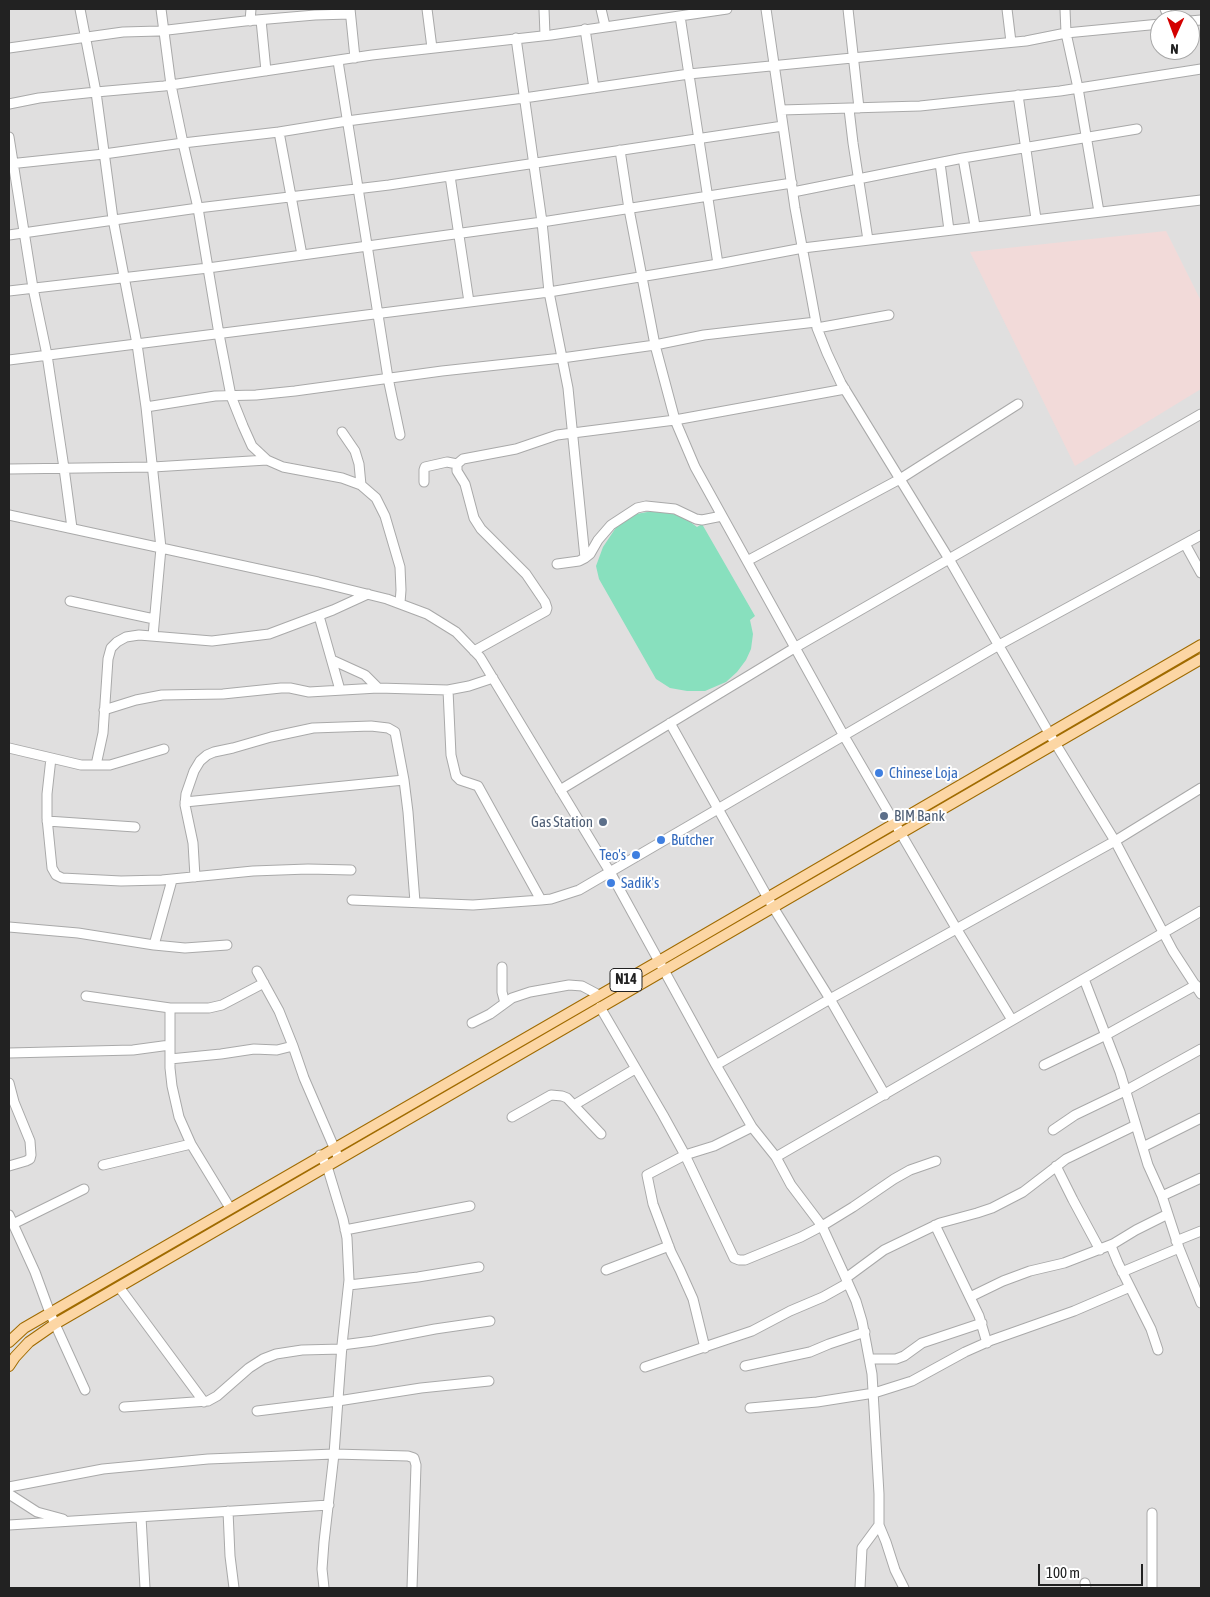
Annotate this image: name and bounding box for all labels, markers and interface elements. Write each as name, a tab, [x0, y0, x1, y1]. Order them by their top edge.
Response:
north arrow	[1150, 10, 1200, 60]
text: N	[1170, 41, 1179, 57]
place label: Chinese Loja	[889, 764, 958, 782]
marker: Chinese Loja	[873, 767, 885, 779]
place label: BIM Bank	[894, 807, 945, 825]
marker: BIM Bank	[878, 810, 890, 822]
place label: Gas Station	[531, 813, 593, 831]
marker: Gas Station	[597, 816, 609, 828]
place label: Butcher	[671, 831, 714, 849]
marker: Butcher	[655, 834, 667, 846]
place label: Teo's	[599, 846, 626, 864]
marker: Teo's	[630, 849, 642, 861]
place label: Sadik's	[621, 874, 659, 892]
marker: Sadik's	[605, 877, 617, 889]
road number: N14	[610, 968, 642, 992]
scale bar	[1040, 1554, 1145, 1586]
text: 100 m	[1046, 1564, 1080, 1581]

